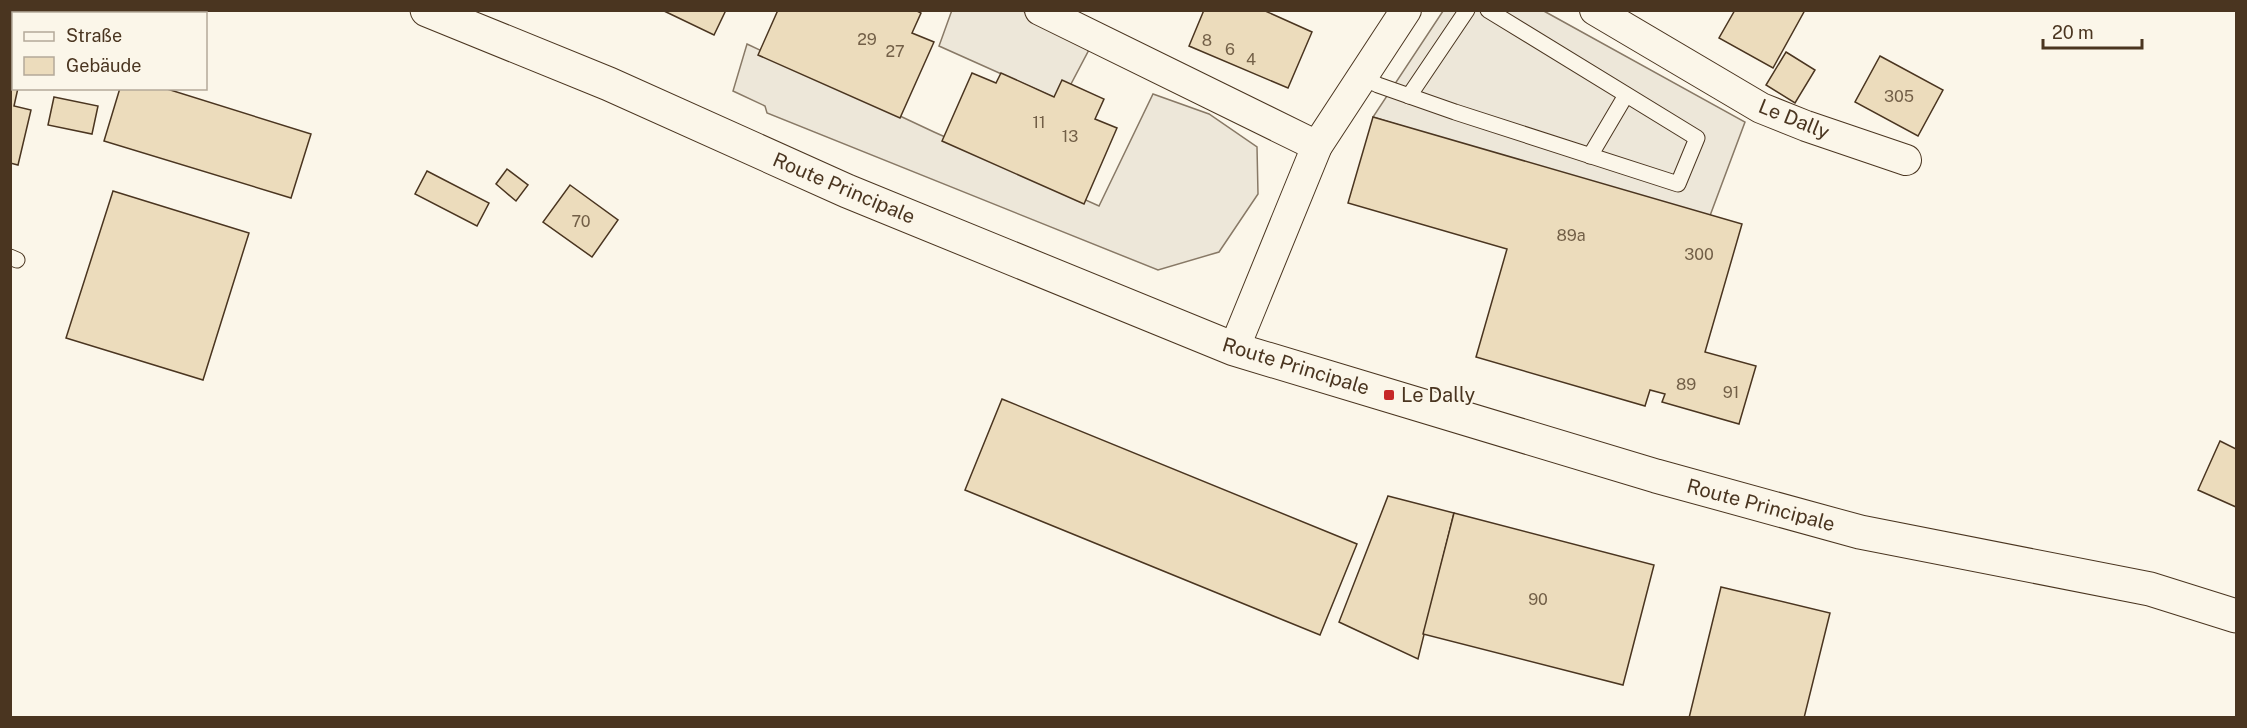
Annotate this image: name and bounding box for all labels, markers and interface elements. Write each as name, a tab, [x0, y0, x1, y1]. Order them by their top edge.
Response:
legend	[12, 12, 207, 90]
scale bar	[2043, 12, 2142, 50]
text: 20 m	[2052, 22, 2094, 43]
text: Straße	[66, 25, 122, 46]
house number: 29	[857, 30, 877, 49]
house number: 8	[1202, 31, 1212, 50]
house number: 6	[1225, 40, 1235, 59]
house number: 27	[885, 42, 905, 61]
house number: 4	[1246, 50, 1256, 69]
text: Gebäude	[66, 55, 141, 76]
house number: 305	[1884, 87, 1914, 106]
street label: Le Dally	[1755, 94, 1833, 144]
house number: 11	[1032, 113, 1046, 132]
house number: 13	[1062, 127, 1078, 146]
street label: Route Principale	[769, 147, 919, 229]
house number: 70	[571, 212, 591, 231]
house number: 89a	[1556, 226, 1586, 245]
house number: 300	[1684, 245, 1714, 264]
street label: Route Principale	[1220, 332, 1372, 400]
house number: 89	[1676, 375, 1696, 394]
place label: Le Dally	[1401, 383, 1476, 407]
house number: 91	[1723, 383, 1739, 402]
marker: Le Dally	[1382, 388, 1396, 402]
street label: Route Principale	[1684, 474, 1838, 536]
house number: 90	[1528, 590, 1548, 609]

